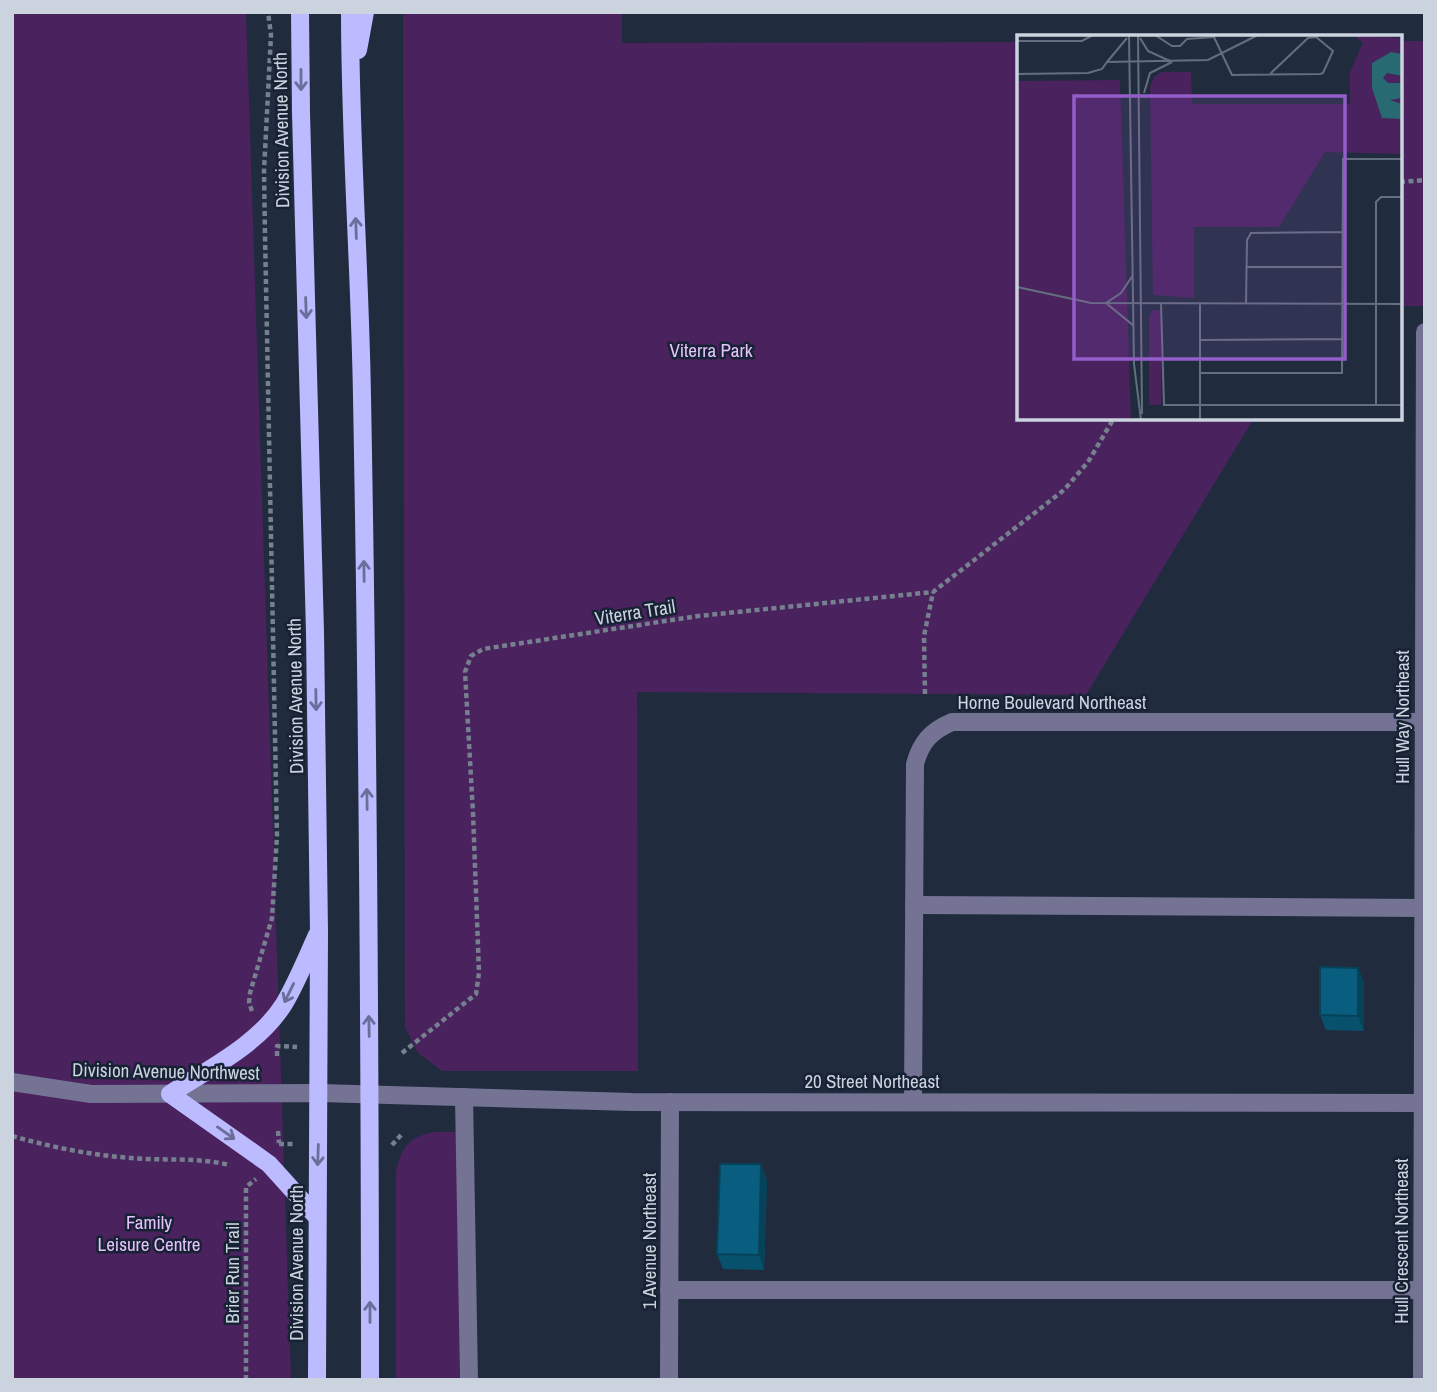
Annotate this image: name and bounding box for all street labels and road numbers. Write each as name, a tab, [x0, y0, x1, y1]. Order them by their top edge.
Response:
street label: Division Avenue North	[267, 52, 295, 208]
street label: Viterra Trail	[593, 593, 677, 631]
street label: Division Avenue North	[281, 618, 309, 774]
street label: Hull Way Northeast	[1389, 650, 1415, 784]
street label: Horne Boulevard Northeast	[958, 689, 1147, 715]
street label: Division Avenue Northwest	[72, 1056, 261, 1086]
street label: 20 Street Northeast	[804, 1068, 940, 1094]
street label: Hull Crescent Northeast	[1388, 1158, 1414, 1324]
street label: 1 Avenue Northeast	[636, 1172, 662, 1309]
street label: Division Avenue North	[283, 1185, 309, 1341]
street label: Brier Run Trail	[219, 1222, 245, 1324]

